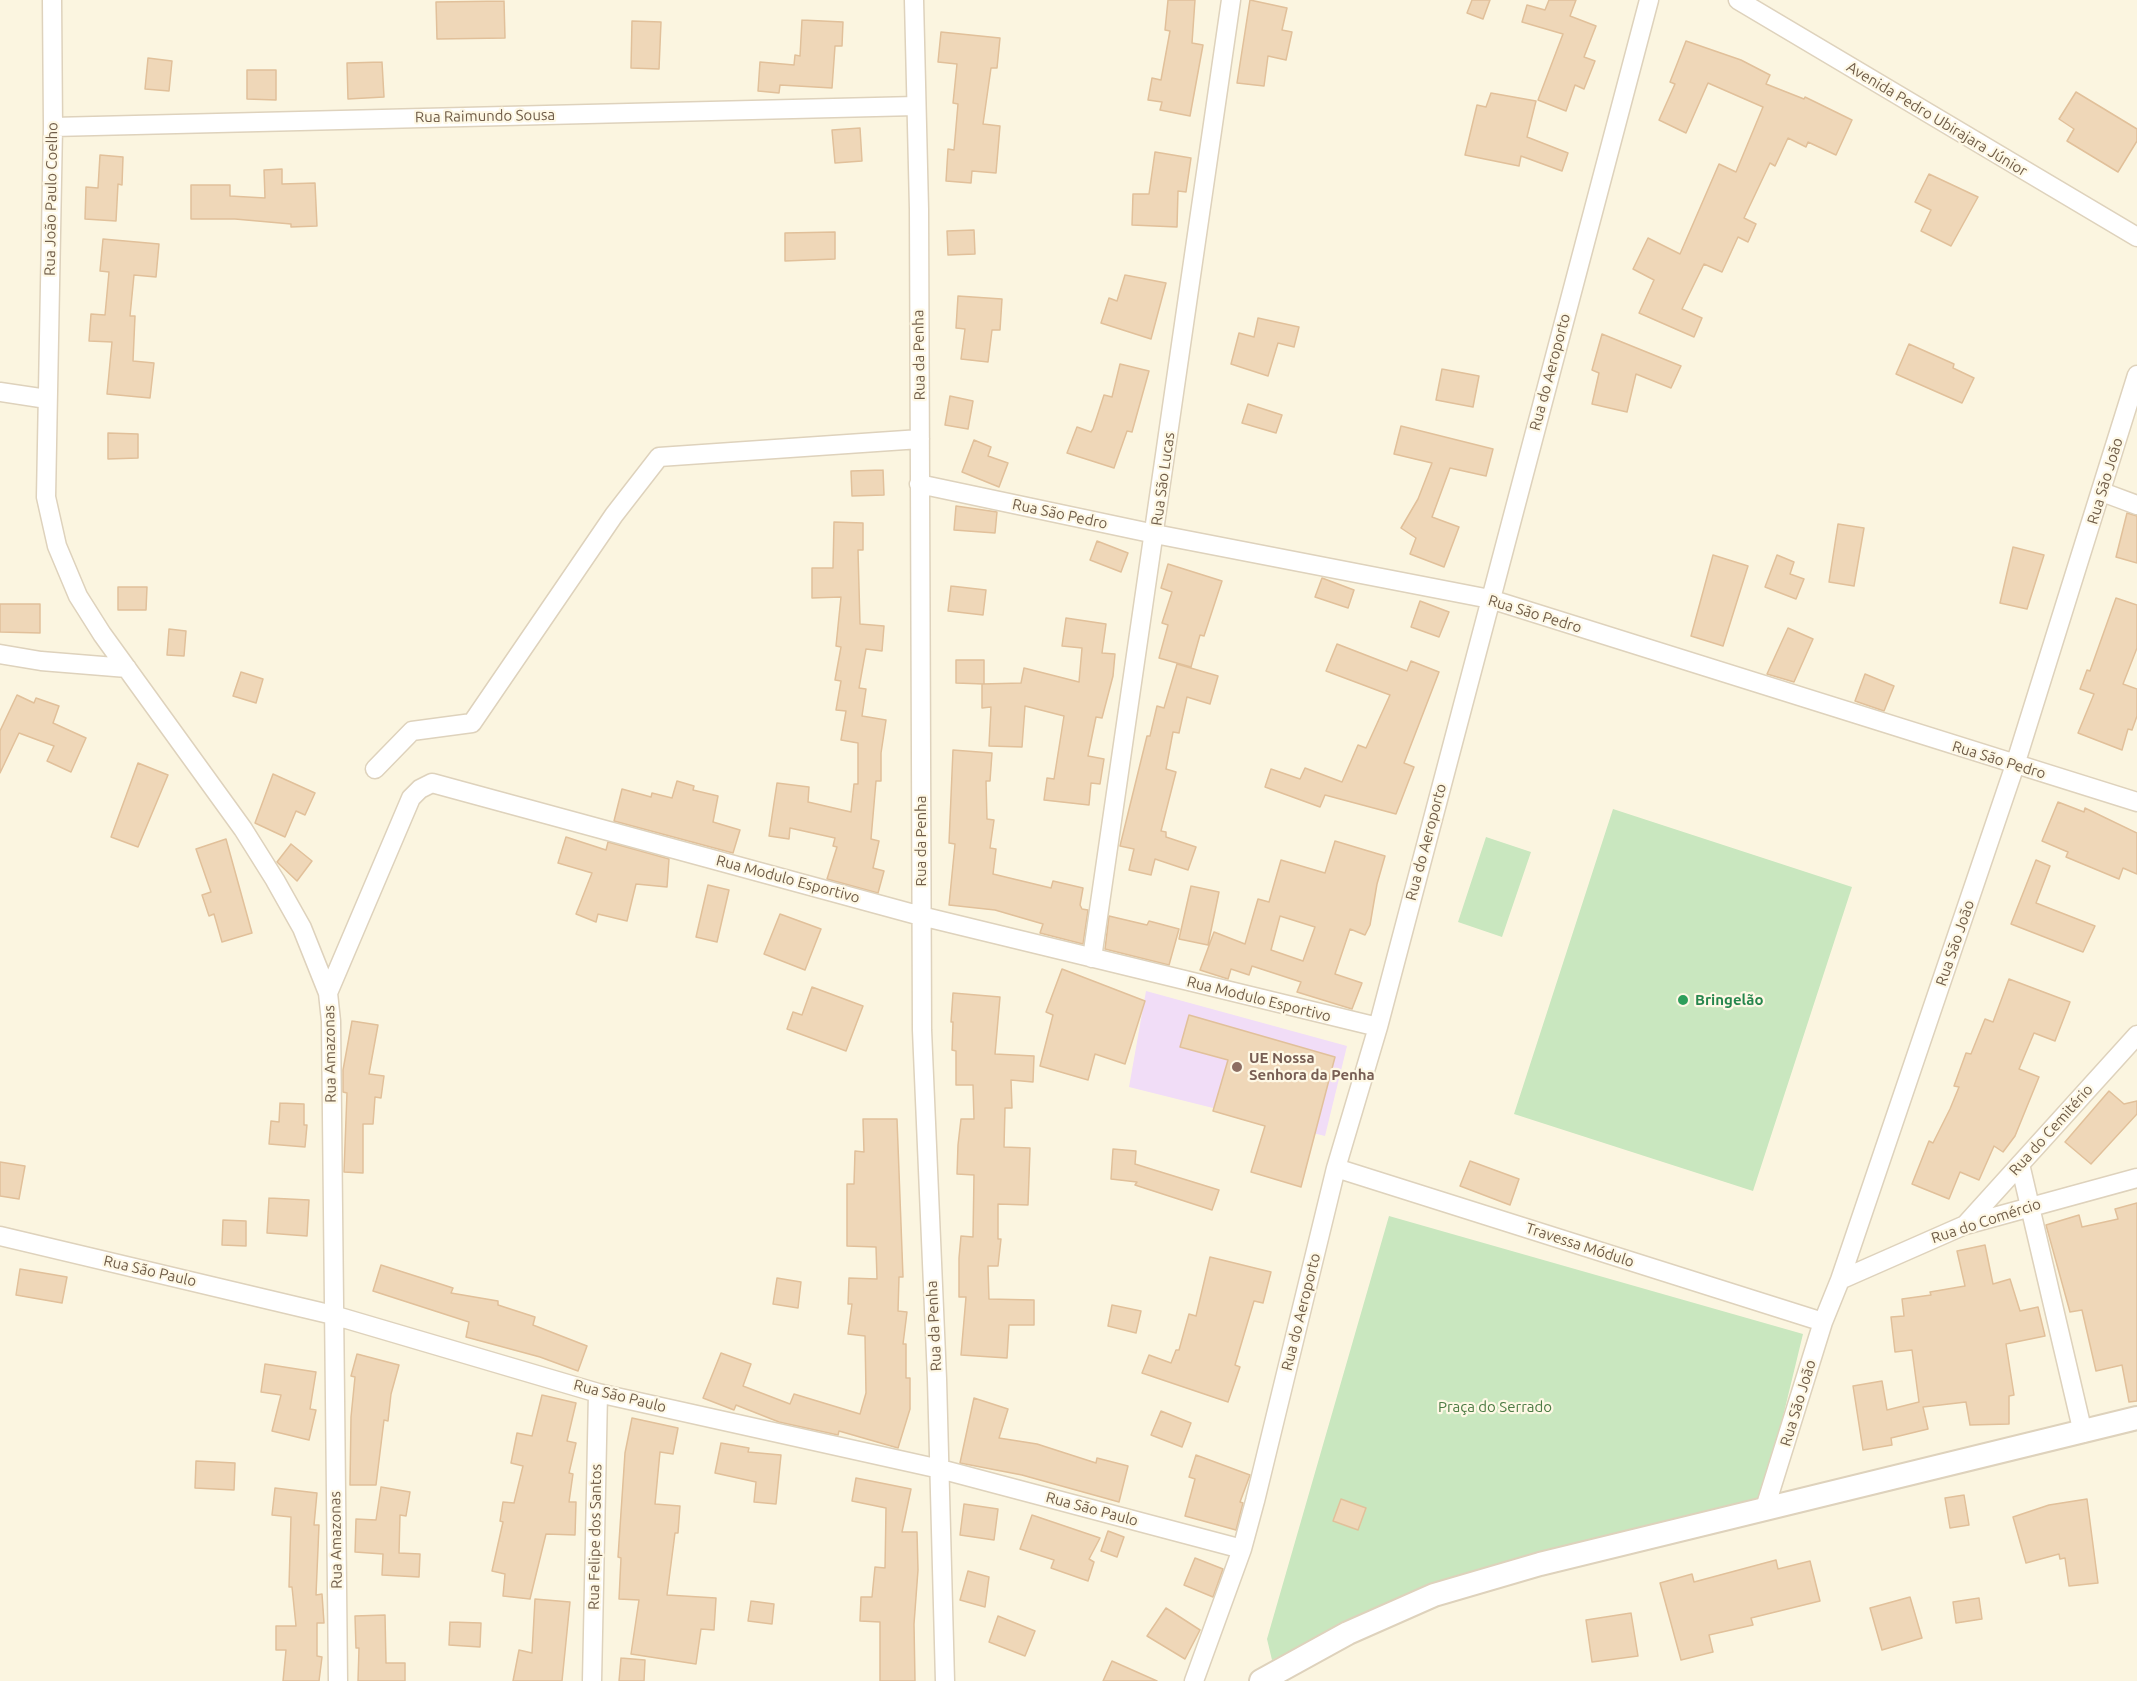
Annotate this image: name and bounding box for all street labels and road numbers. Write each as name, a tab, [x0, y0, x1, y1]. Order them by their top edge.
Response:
street label: Avenida Pedro Ubirajara Júnior	[1843, 58, 2031, 180]
street label: Rua Raimundo Sousa	[415, 106, 555, 126]
street label: Rua João Paulo Coelho	[41, 122, 61, 276]
street label: Rua da Penha	[909, 309, 929, 401]
street label: Rua do Aeroporto	[1526, 312, 1574, 432]
street label: Rua São Lucas	[1148, 431, 1178, 527]
street label: Rua São João	[2083, 436, 2127, 526]
street label: Rua São Pedro	[1011, 495, 1109, 533]
street label: Rua São Pedro	[1486, 591, 1584, 637]
street label: Rua São Pedro	[1950, 737, 2048, 783]
street label: Rua do Aeroporto	[1402, 782, 1450, 902]
street label: Rua da Penha	[912, 796, 930, 886]
street label: Rua Modulo Esportivo	[714, 851, 862, 907]
street label: Rua São João	[1932, 898, 1978, 988]
street label: Rua Modulo Esportivo	[1185, 972, 1333, 1026]
street label: Rua Amazonas	[320, 1005, 340, 1103]
street label: Rua do Cemitério	[2005, 1081, 2097, 1179]
street label: Rua do Comércio	[1929, 1195, 2043, 1247]
street label: Travessa Módulo	[1524, 1219, 1636, 1271]
street label: Rua do Aeroporto	[1278, 1251, 1324, 1373]
street label: Rua São Paulo	[102, 1252, 198, 1290]
street label: Rua da Penha	[923, 1280, 945, 1372]
street label: Rua São João	[1776, 1358, 1820, 1448]
street label: Rua São Paulo	[572, 1376, 668, 1416]
street label: Rua Felipe dos Santos	[585, 1464, 605, 1610]
street label: Rua São Paulo	[1044, 1488, 1140, 1530]
street label: Rua Amazonas	[326, 1491, 346, 1589]

